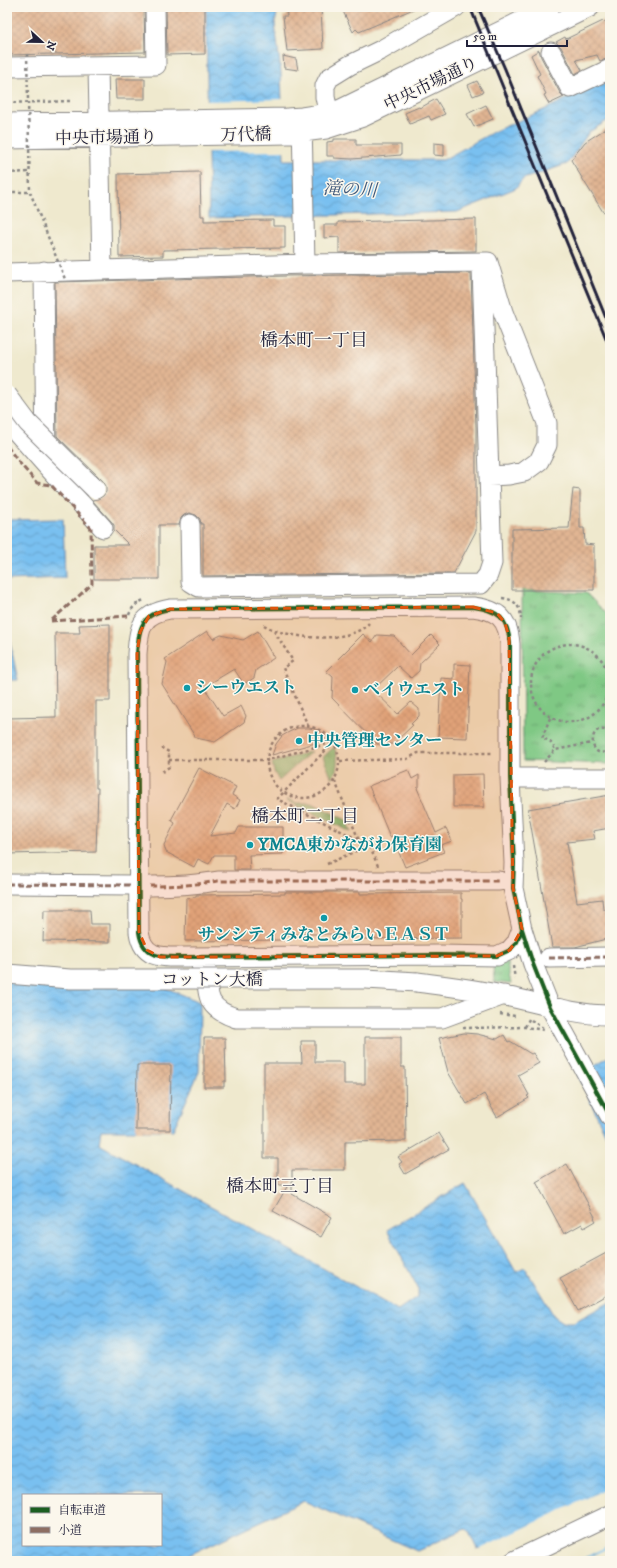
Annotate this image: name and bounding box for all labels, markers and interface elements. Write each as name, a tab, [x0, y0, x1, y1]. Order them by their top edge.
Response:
north arrow	[22, 22, 62, 62]
scale bar	[467, 22, 567, 48]
text: 50 m	[473, 29, 497, 44]
text: N	[42, 39, 59, 52]
street label: 中央市場通り	[380, 52, 482, 116]
street label: 万代橋	[220, 124, 272, 146]
street label: 中央市場通り	[55, 126, 157, 150]
water label: 滝の川	[322, 178, 380, 203]
district label: 橋本町一丁目	[260, 330, 368, 352]
place label: シーウエスト	[195, 677, 297, 699]
place label: ベイウエスト	[363, 679, 465, 701]
marker: シーウエスト	[182, 683, 192, 693]
marker: ベイウエスト	[350, 685, 360, 695]
place label: 中央管理センター	[307, 730, 442, 752]
marker: 中央管理センター	[294, 736, 304, 746]
district label: 橋本町二丁目	[251, 806, 359, 828]
place label: YMCA東かながわ保育園	[257, 834, 442, 856]
marker: YMCA東かながわ保育園	[245, 840, 255, 850]
marker: サンシティみなとみらいＥＡＳＴ	[319, 913, 329, 923]
place label: サンシティみなとみらいＥＡＳＴ	[198, 924, 450, 946]
street label: コットン大橋	[161, 969, 263, 991]
district label: 橋本町三丁目	[226, 1176, 334, 1198]
legend	[22, 1494, 162, 1546]
text: 自転車道	[58, 1503, 106, 1518]
text: 小道	[58, 1523, 82, 1538]

